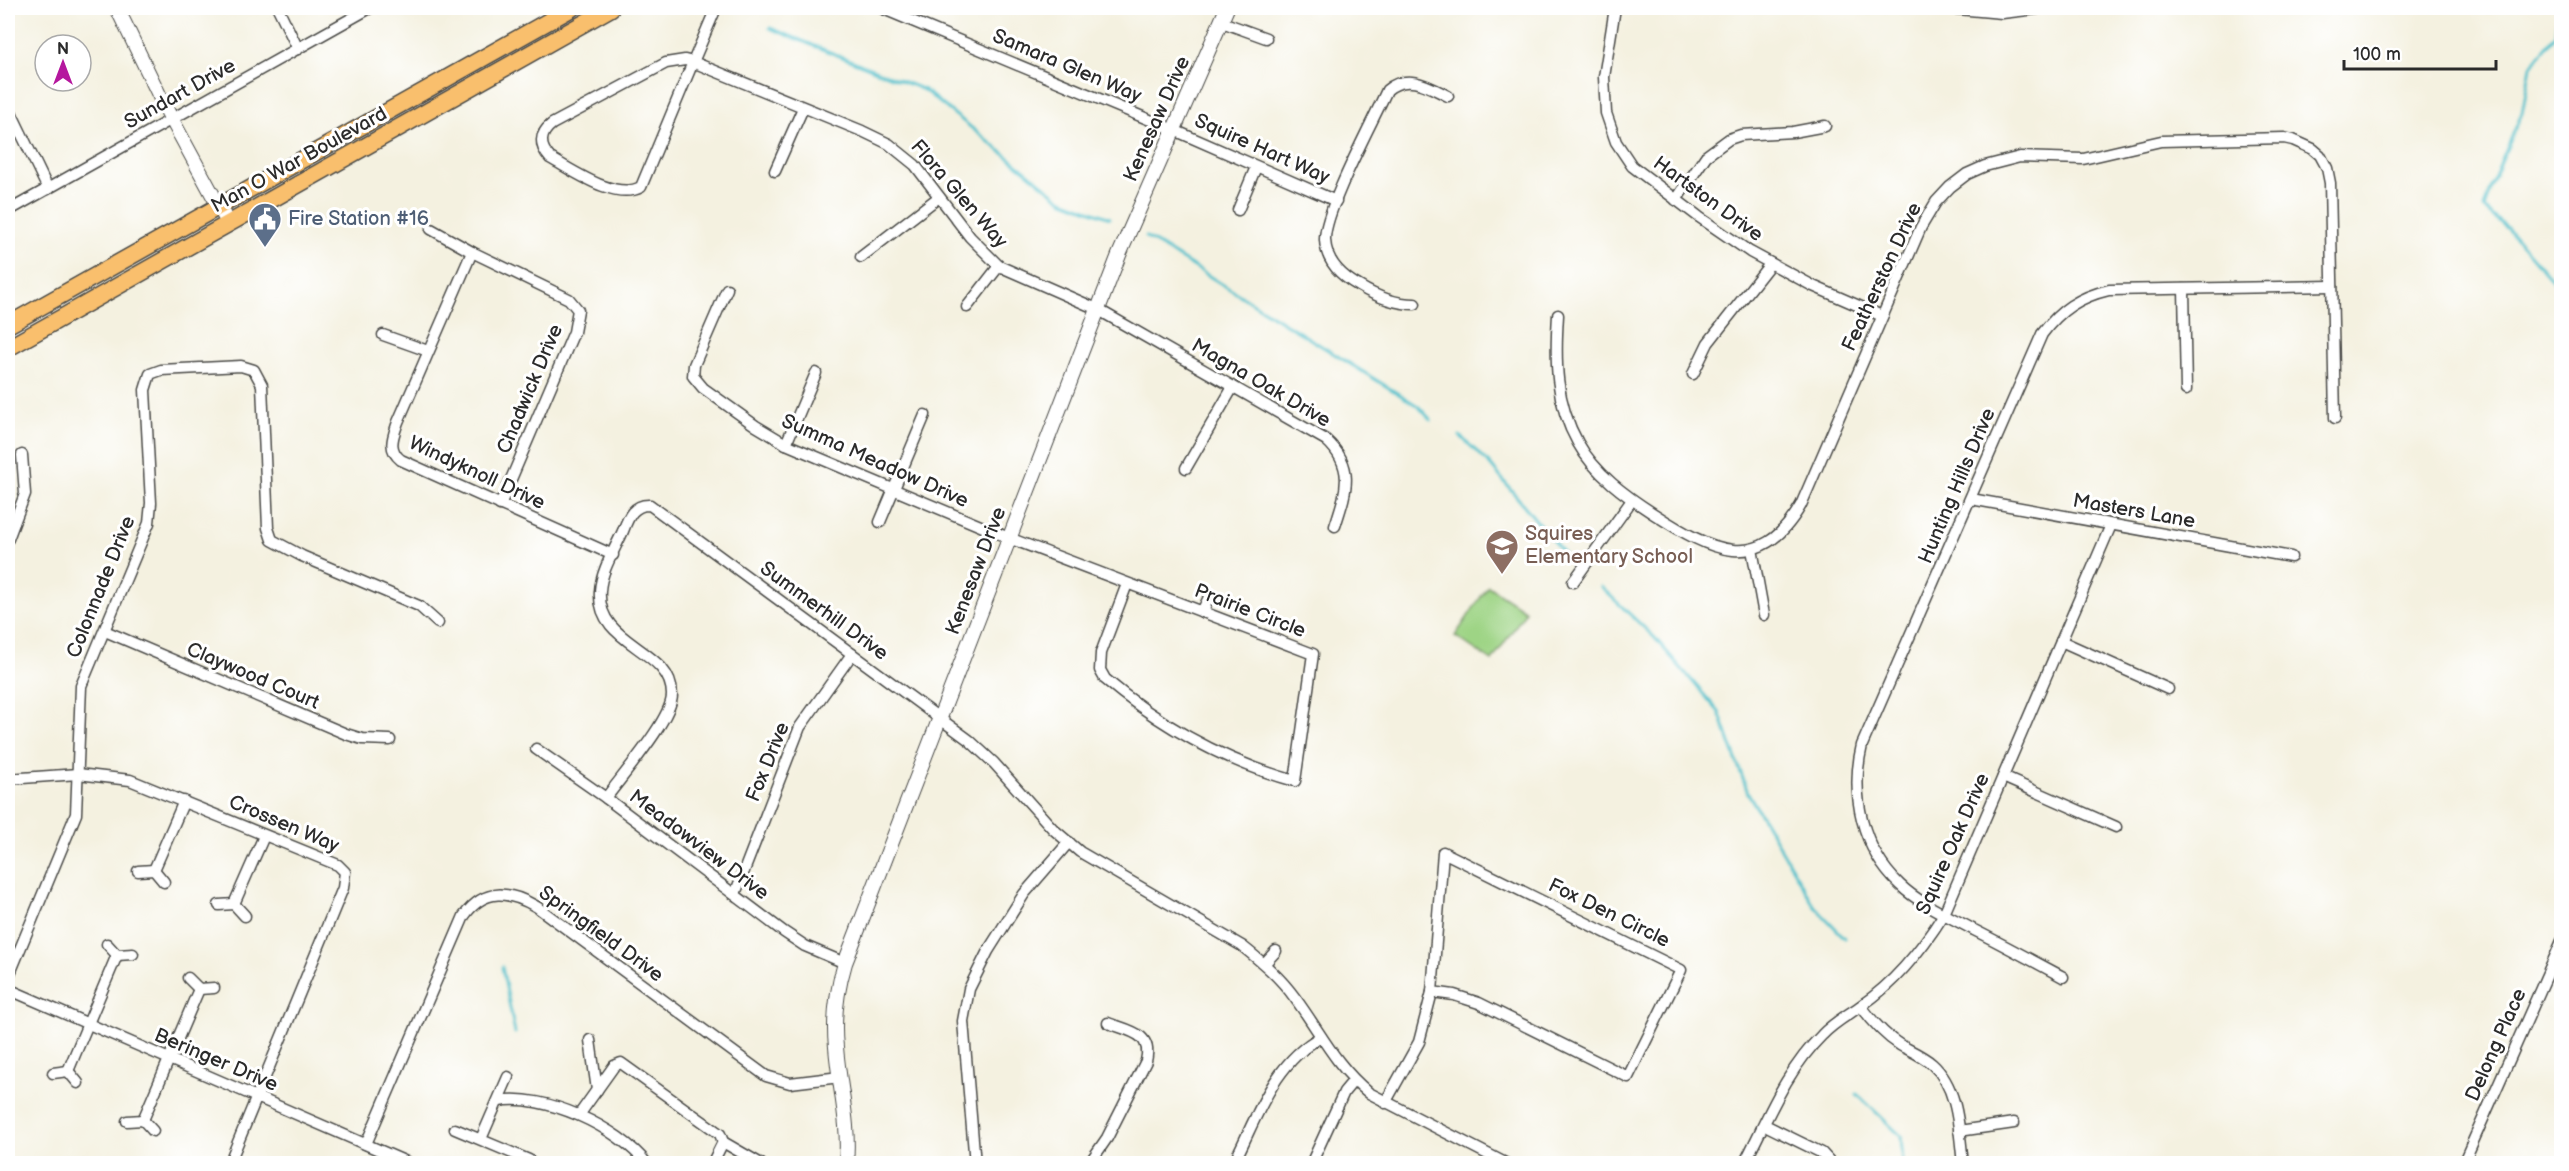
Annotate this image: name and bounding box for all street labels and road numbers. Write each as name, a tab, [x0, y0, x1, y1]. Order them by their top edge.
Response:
street label: Samara Glen Way	[989, 24, 1145, 108]
street label: Kenesaw Drive	[1119, 52, 1195, 185]
street label: Sundart Drive	[120, 54, 240, 134]
street label: Man O War Boulevard	[207, 102, 391, 218]
street label: Squire Hart Way	[1191, 108, 1333, 190]
street label: Flora Glen Way	[905, 135, 1013, 253]
street label: Hartston Drive	[1648, 151, 1768, 247]
street label: Featherston Drive	[1837, 199, 1927, 355]
street label: Chadwick Drive	[492, 321, 568, 457]
street label: Magna Oak Drive	[1187, 333, 1335, 433]
street label: Hunting Hills Drive	[1913, 404, 2001, 567]
street label: Summa Meadow Drive	[778, 409, 972, 513]
street label: Windyknoll Drive	[405, 431, 549, 515]
street label: Masters Lane	[2071, 488, 2197, 534]
street label: Kenesaw Drive	[941, 504, 1011, 638]
street label: Colonnade Drive	[62, 512, 140, 661]
street label: Summerhill Drive	[755, 556, 893, 666]
street label: Prairie Circle	[1191, 579, 1309, 643]
street label: Claywood Court	[183, 637, 323, 715]
street label: Fox Drive	[741, 719, 795, 805]
street label: Squire Oak Drive	[1911, 769, 1995, 918]
street label: Meadowview Drive	[624, 785, 774, 905]
street label: Crossen Way	[225, 790, 343, 858]
street label: Fox Den Circle	[1544, 873, 1674, 953]
street label: Springfield Drive	[534, 881, 668, 987]
street label: Delong Place	[2460, 985, 2532, 1105]
street label: Beringer Drive	[151, 1023, 281, 1097]

